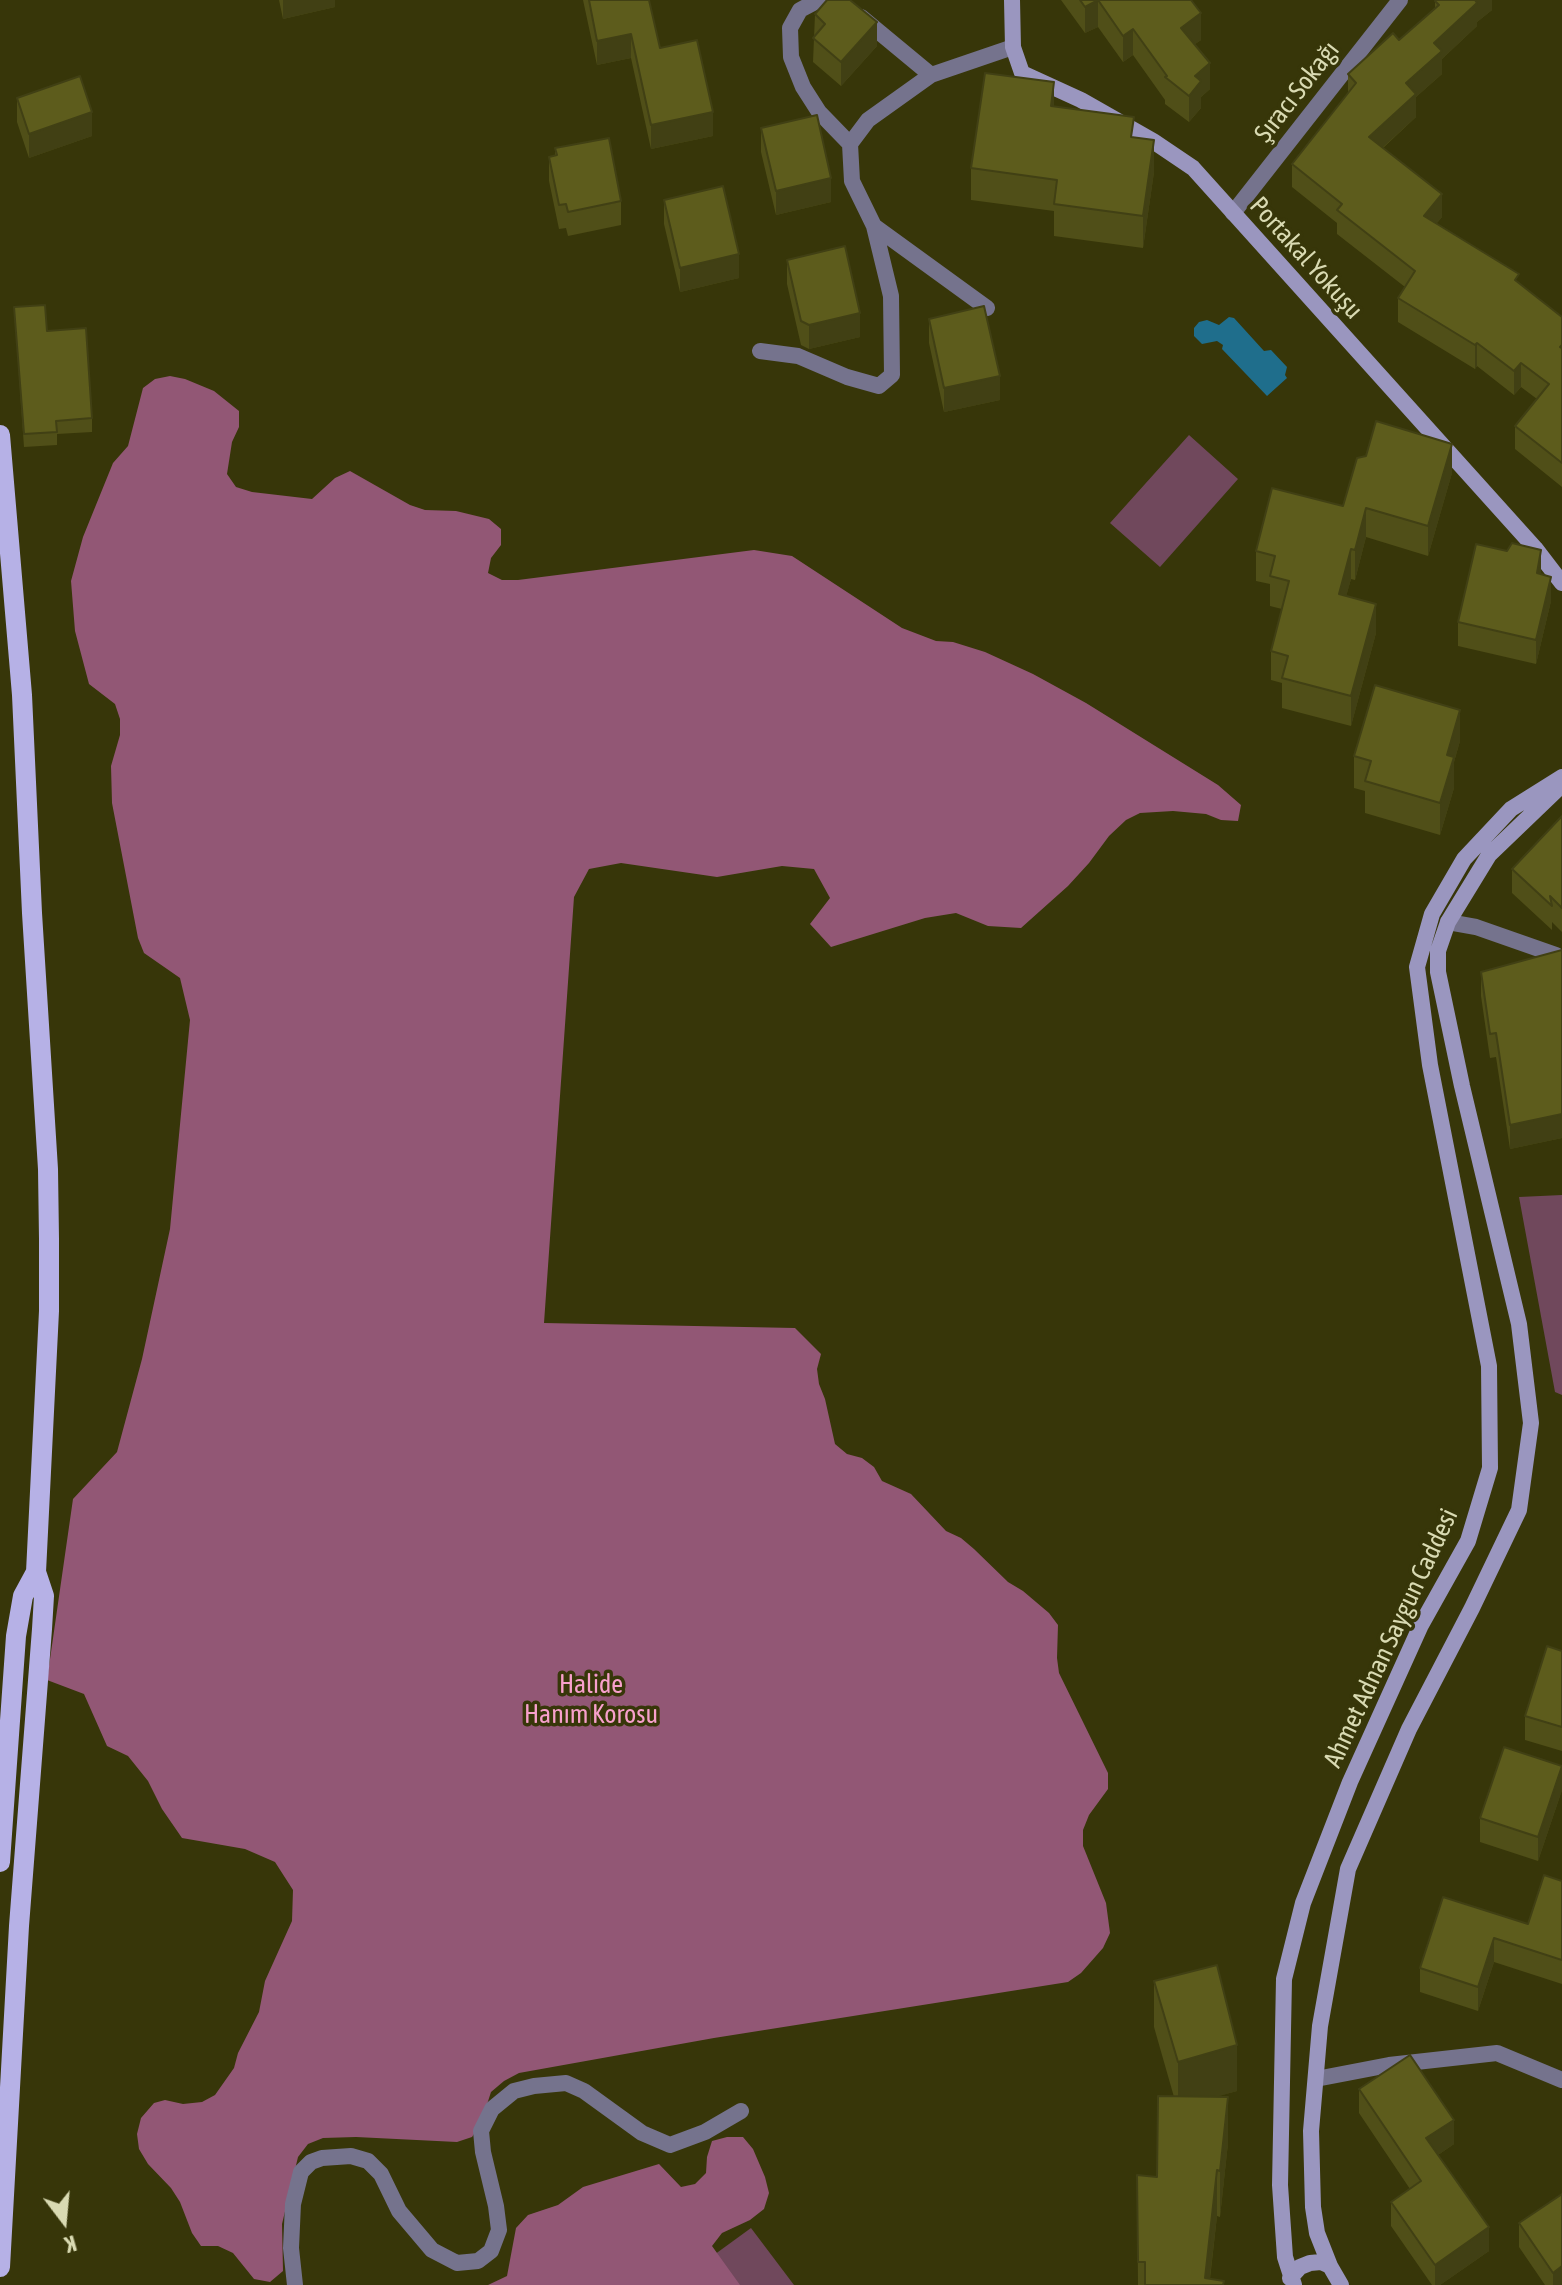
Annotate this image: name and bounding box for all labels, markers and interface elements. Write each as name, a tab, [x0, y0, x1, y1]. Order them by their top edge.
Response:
street label: Şıracı Sokağı	[1248, 35, 1346, 149]
street label: Portakal Yokuşu	[1243, 190, 1369, 326]
street label: Ahmet Adnan Saygun Caddesi	[1317, 1504, 1465, 1772]
park label: Halide Hanım Korosu	[524, 1669, 658, 1730]
north arrow	[24, 2181, 104, 2261]
text: K	[62, 2230, 79, 2258]

